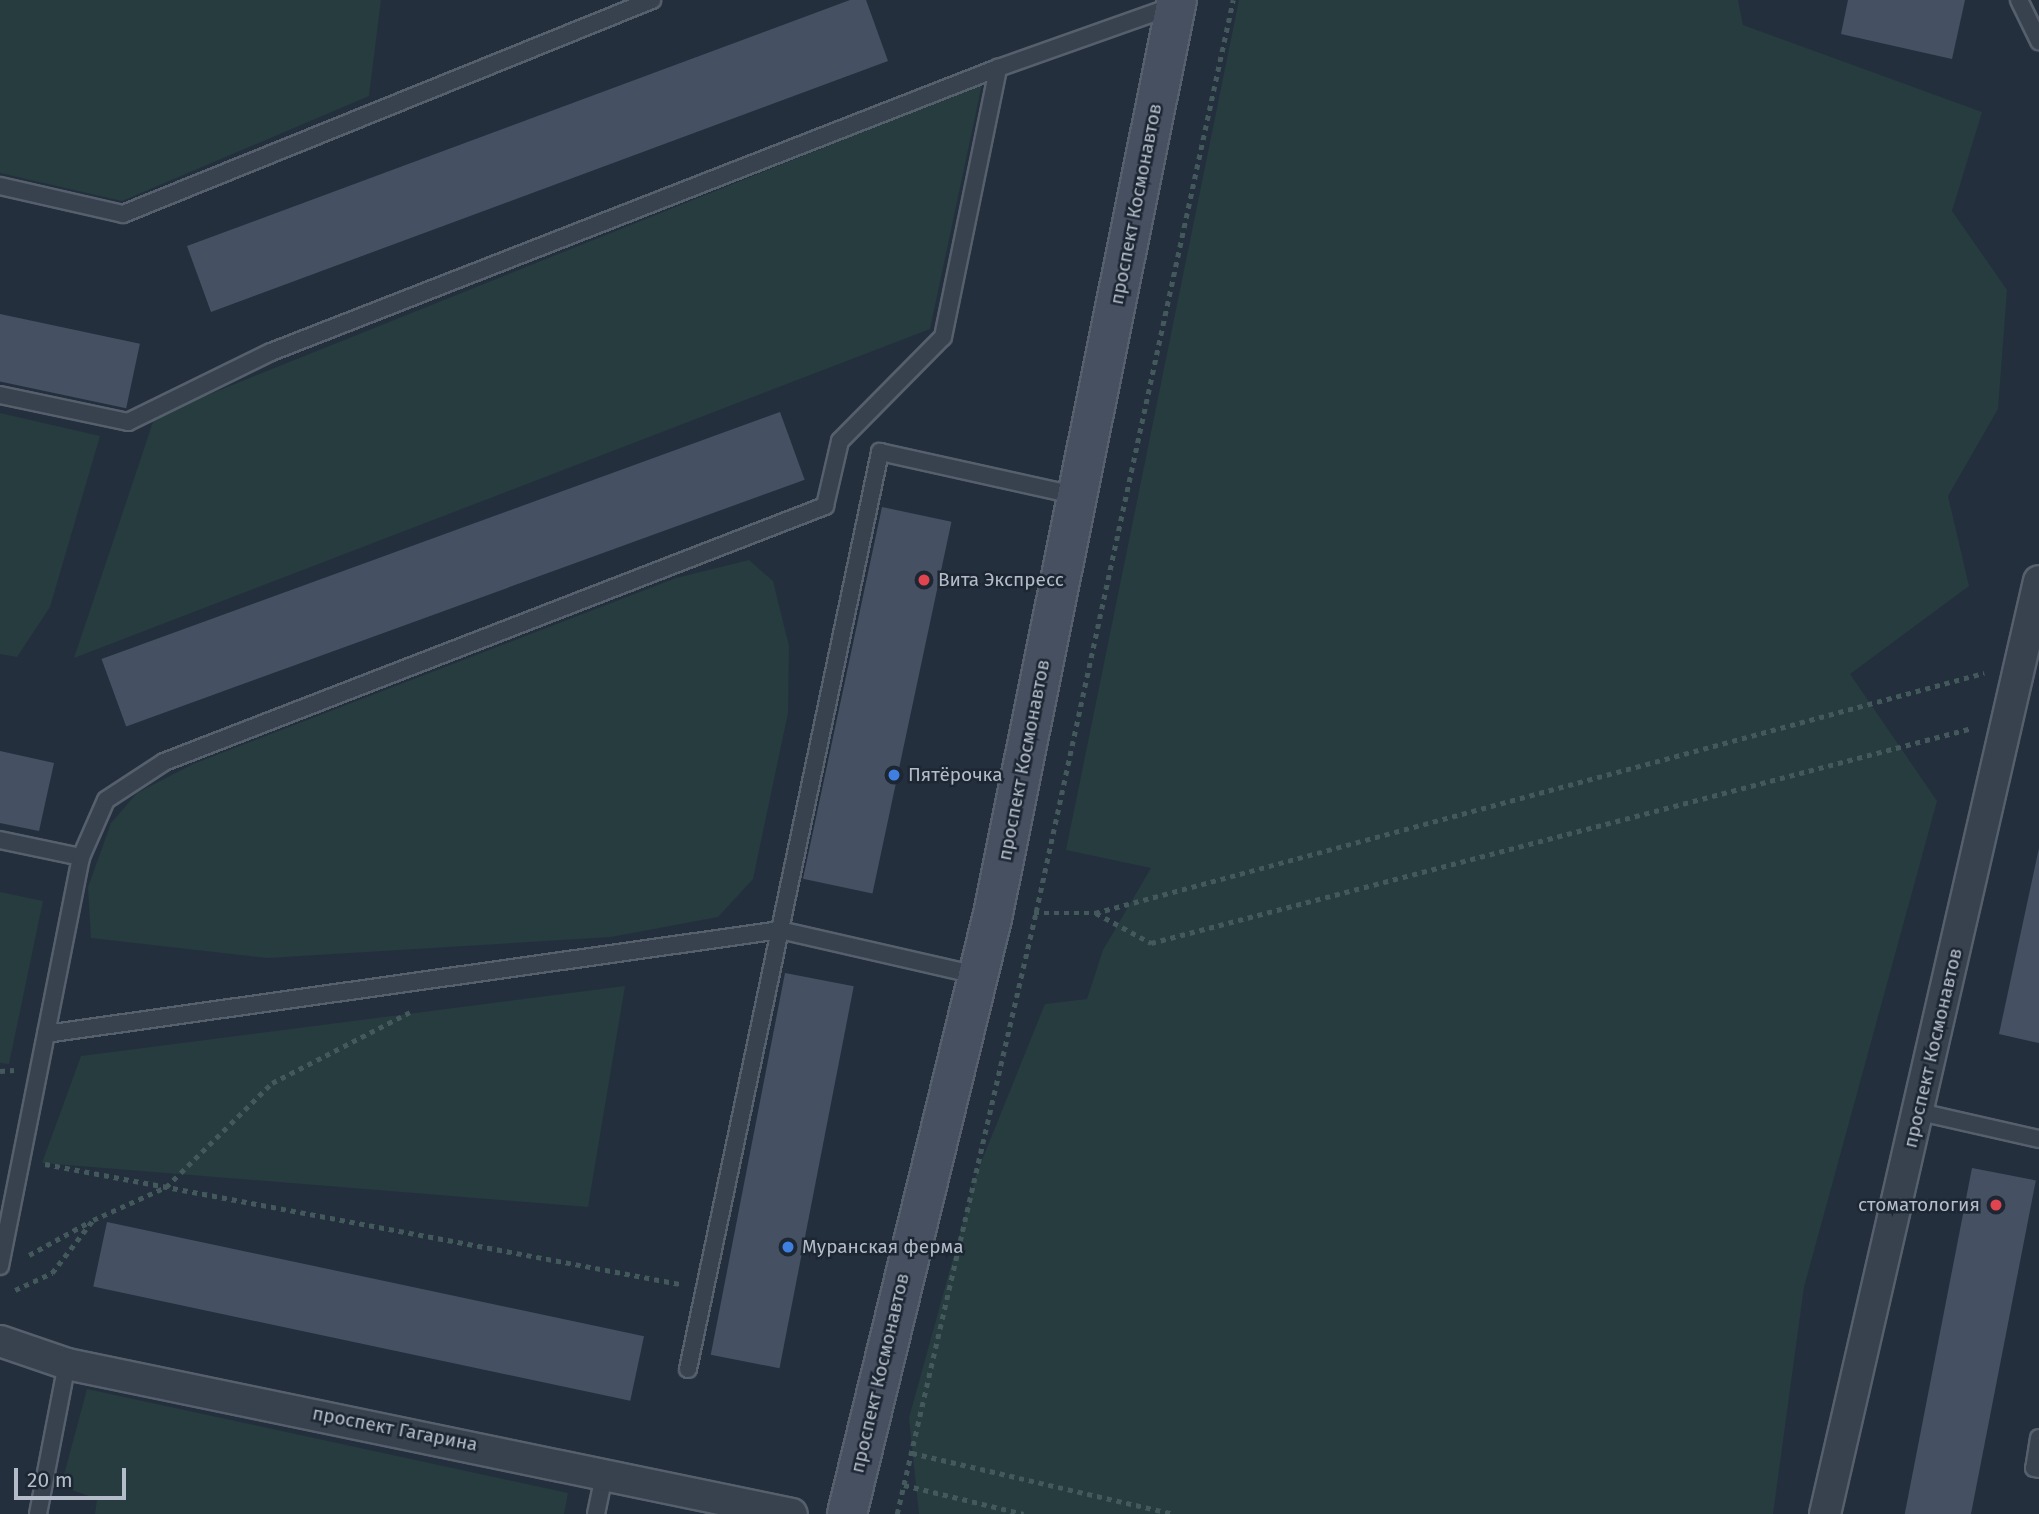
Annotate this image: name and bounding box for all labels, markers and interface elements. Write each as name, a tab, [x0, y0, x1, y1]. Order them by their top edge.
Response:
street label: проспект Космонавтов	[1105, 101, 1167, 307]
place label: Вита Экспресс	[938, 569, 1064, 591]
marker: Вита Экспресс	[916, 572, 932, 588]
street label: проспект Космонавтов	[993, 657, 1055, 863]
place label: Пятёрочка	[908, 764, 1003, 786]
marker: Пятёрочка	[886, 767, 902, 783]
street label: проспект Космонавтов	[1899, 946, 1967, 1150]
place label: стоматология	[1858, 1194, 1980, 1216]
marker: стоматология	[1986, 1195, 2006, 1215]
place label: Муранская ферма	[802, 1236, 964, 1258]
marker: Муранская ферма	[780, 1239, 796, 1255]
street label: проспект Космонавтов	[846, 1271, 914, 1475]
street label: проспект Гагарина	[310, 1402, 480, 1456]
scale bar	[18, 1454, 130, 1498]
text: 20 m	[27, 1467, 73, 1493]

